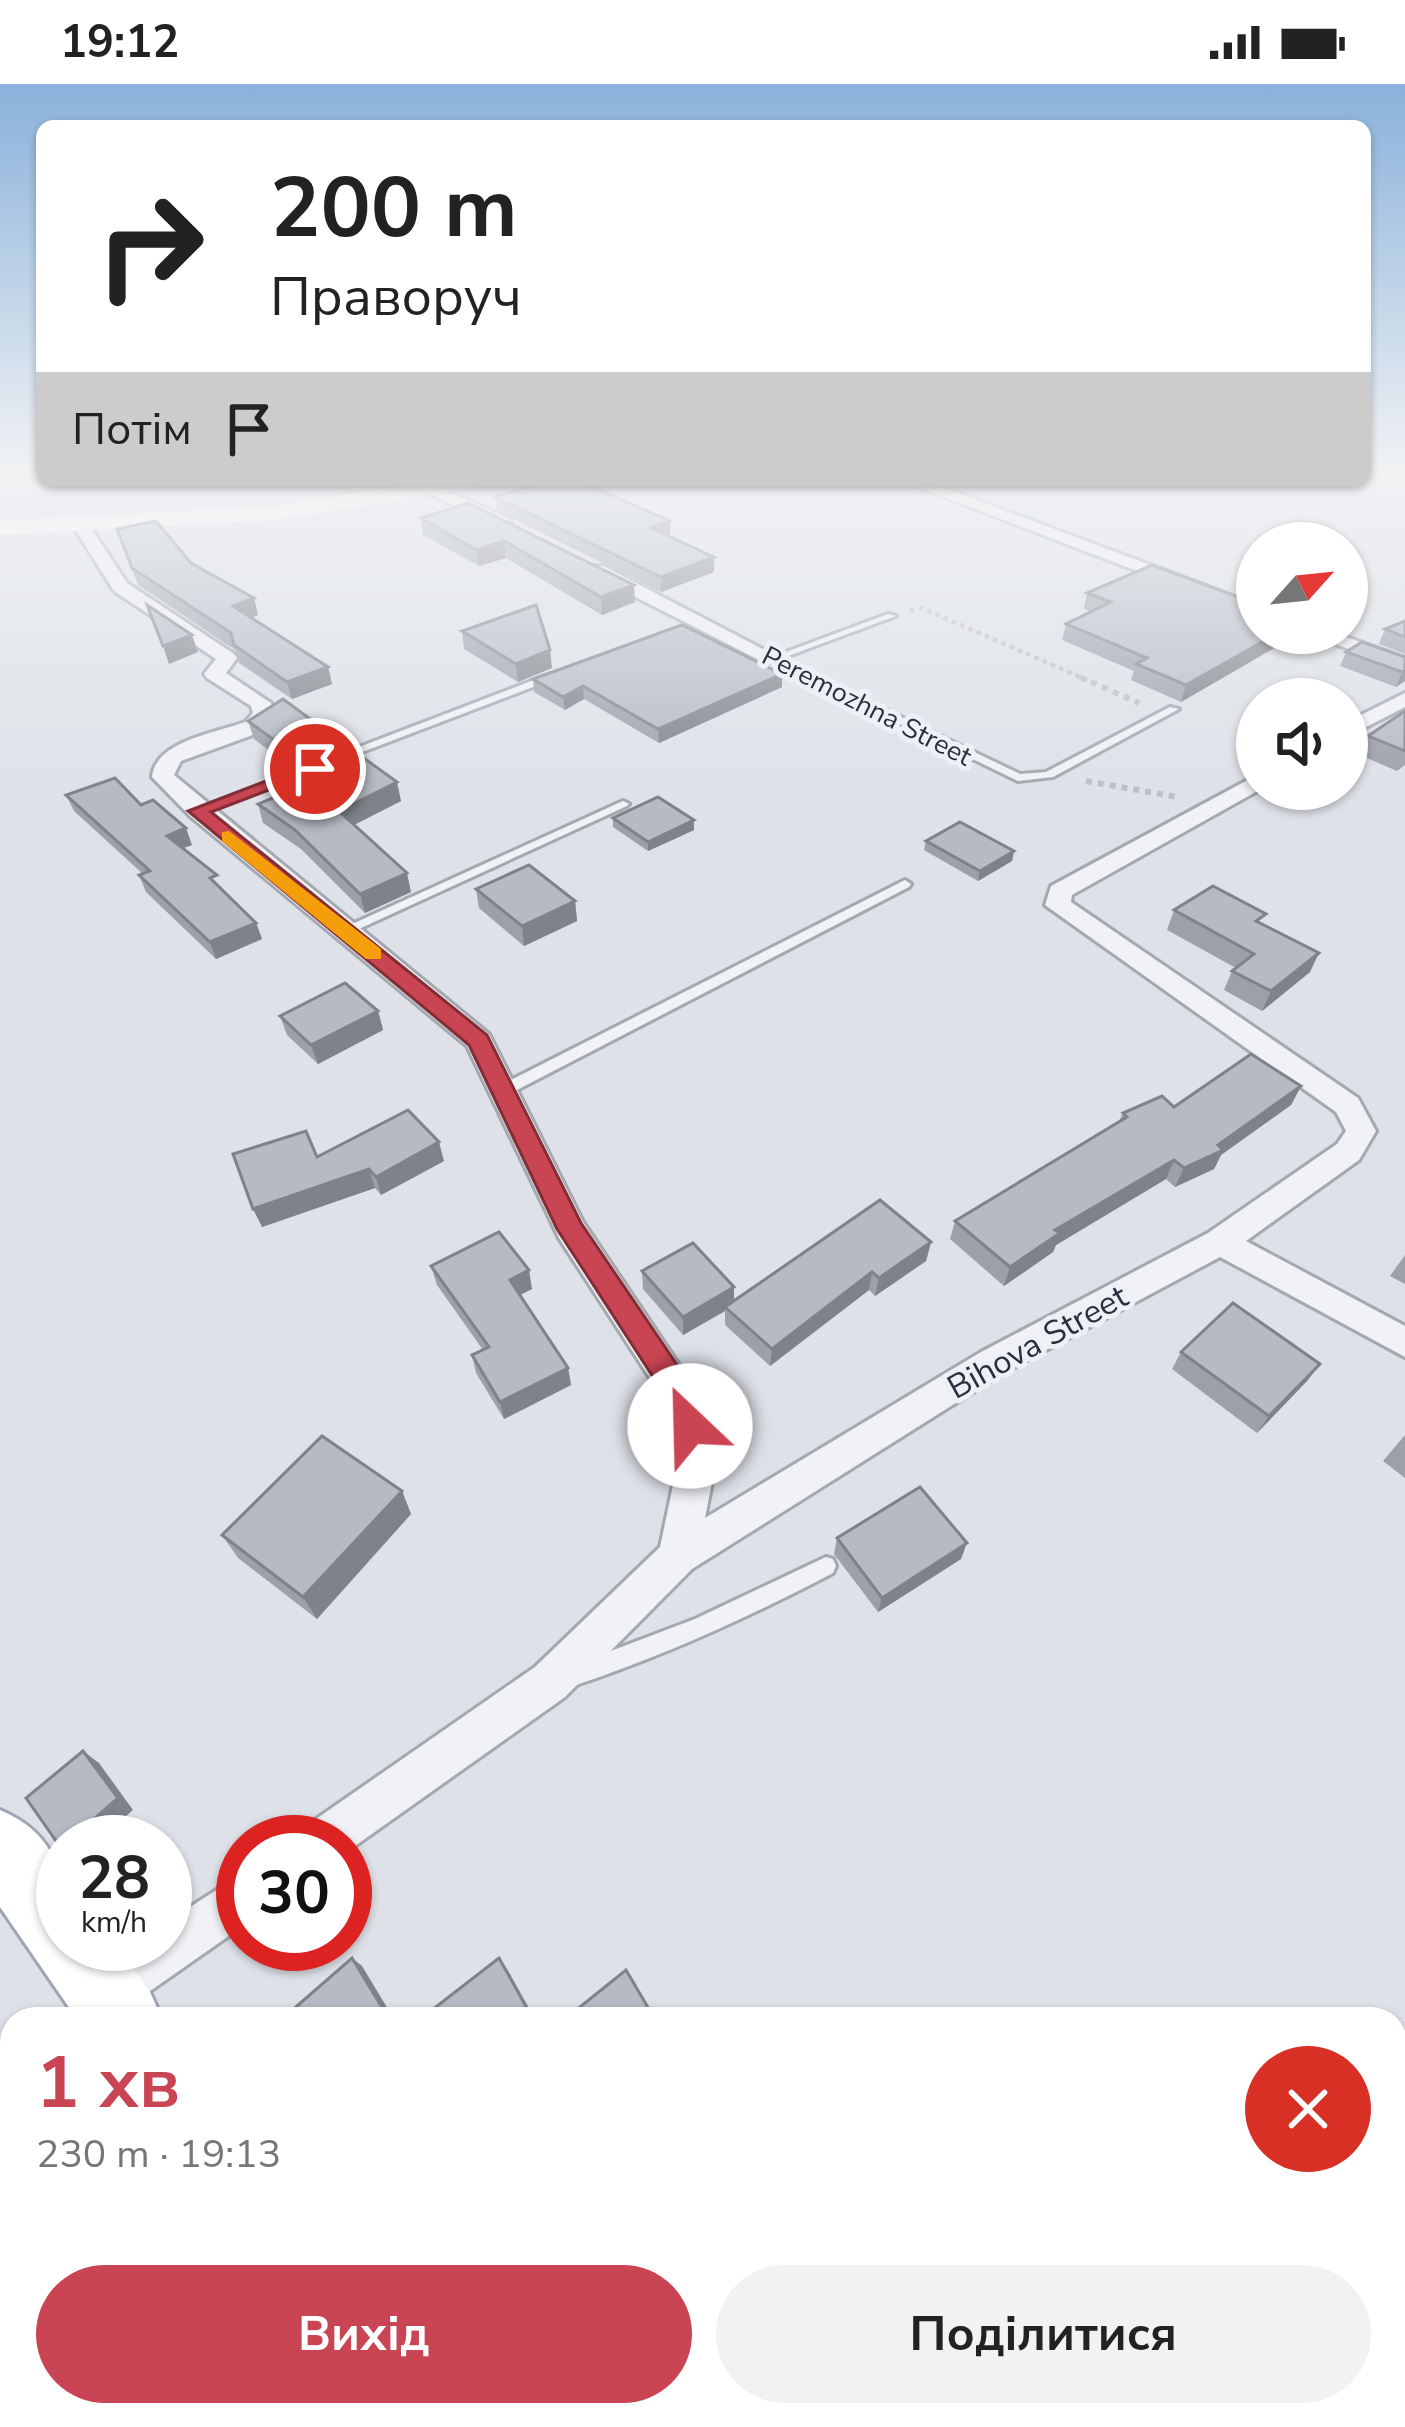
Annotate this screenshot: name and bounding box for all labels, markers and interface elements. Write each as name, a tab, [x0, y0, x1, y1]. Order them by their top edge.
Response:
text: 19:12	[60, 12, 179, 73]
text: 200 m	[270, 151, 518, 266]
icon: right	[72, 168, 228, 324]
text: Праворуч	[270, 260, 522, 334]
icon: arrive	[216, 396, 282, 462]
text: Потім	[72, 399, 192, 460]
north arrow	[1236, 522, 1368, 654]
map controls	[1236, 522, 1368, 810]
street label: Peremozhna Street	[756, 638, 978, 776]
button: sound	[1236, 678, 1368, 810]
pin	[264, 718, 366, 820]
icon: arrive	[282, 736, 348, 802]
street label: Bihova Street	[940, 1274, 1136, 1410]
position arrow	[627, 1363, 753, 1489]
speed limit sign: 30	[216, 1815, 372, 1971]
text: 28	[78, 1837, 150, 1919]
text: km/h	[81, 1902, 147, 1943]
text: 1 хв	[36, 2034, 180, 2132]
button: close	[1245, 2046, 1371, 2172]
text: 230 m · 19:13	[36, 2128, 281, 2181]
button: Вихід	[36, 2265, 692, 2403]
button: Поділитися	[716, 2265, 1371, 2403]

